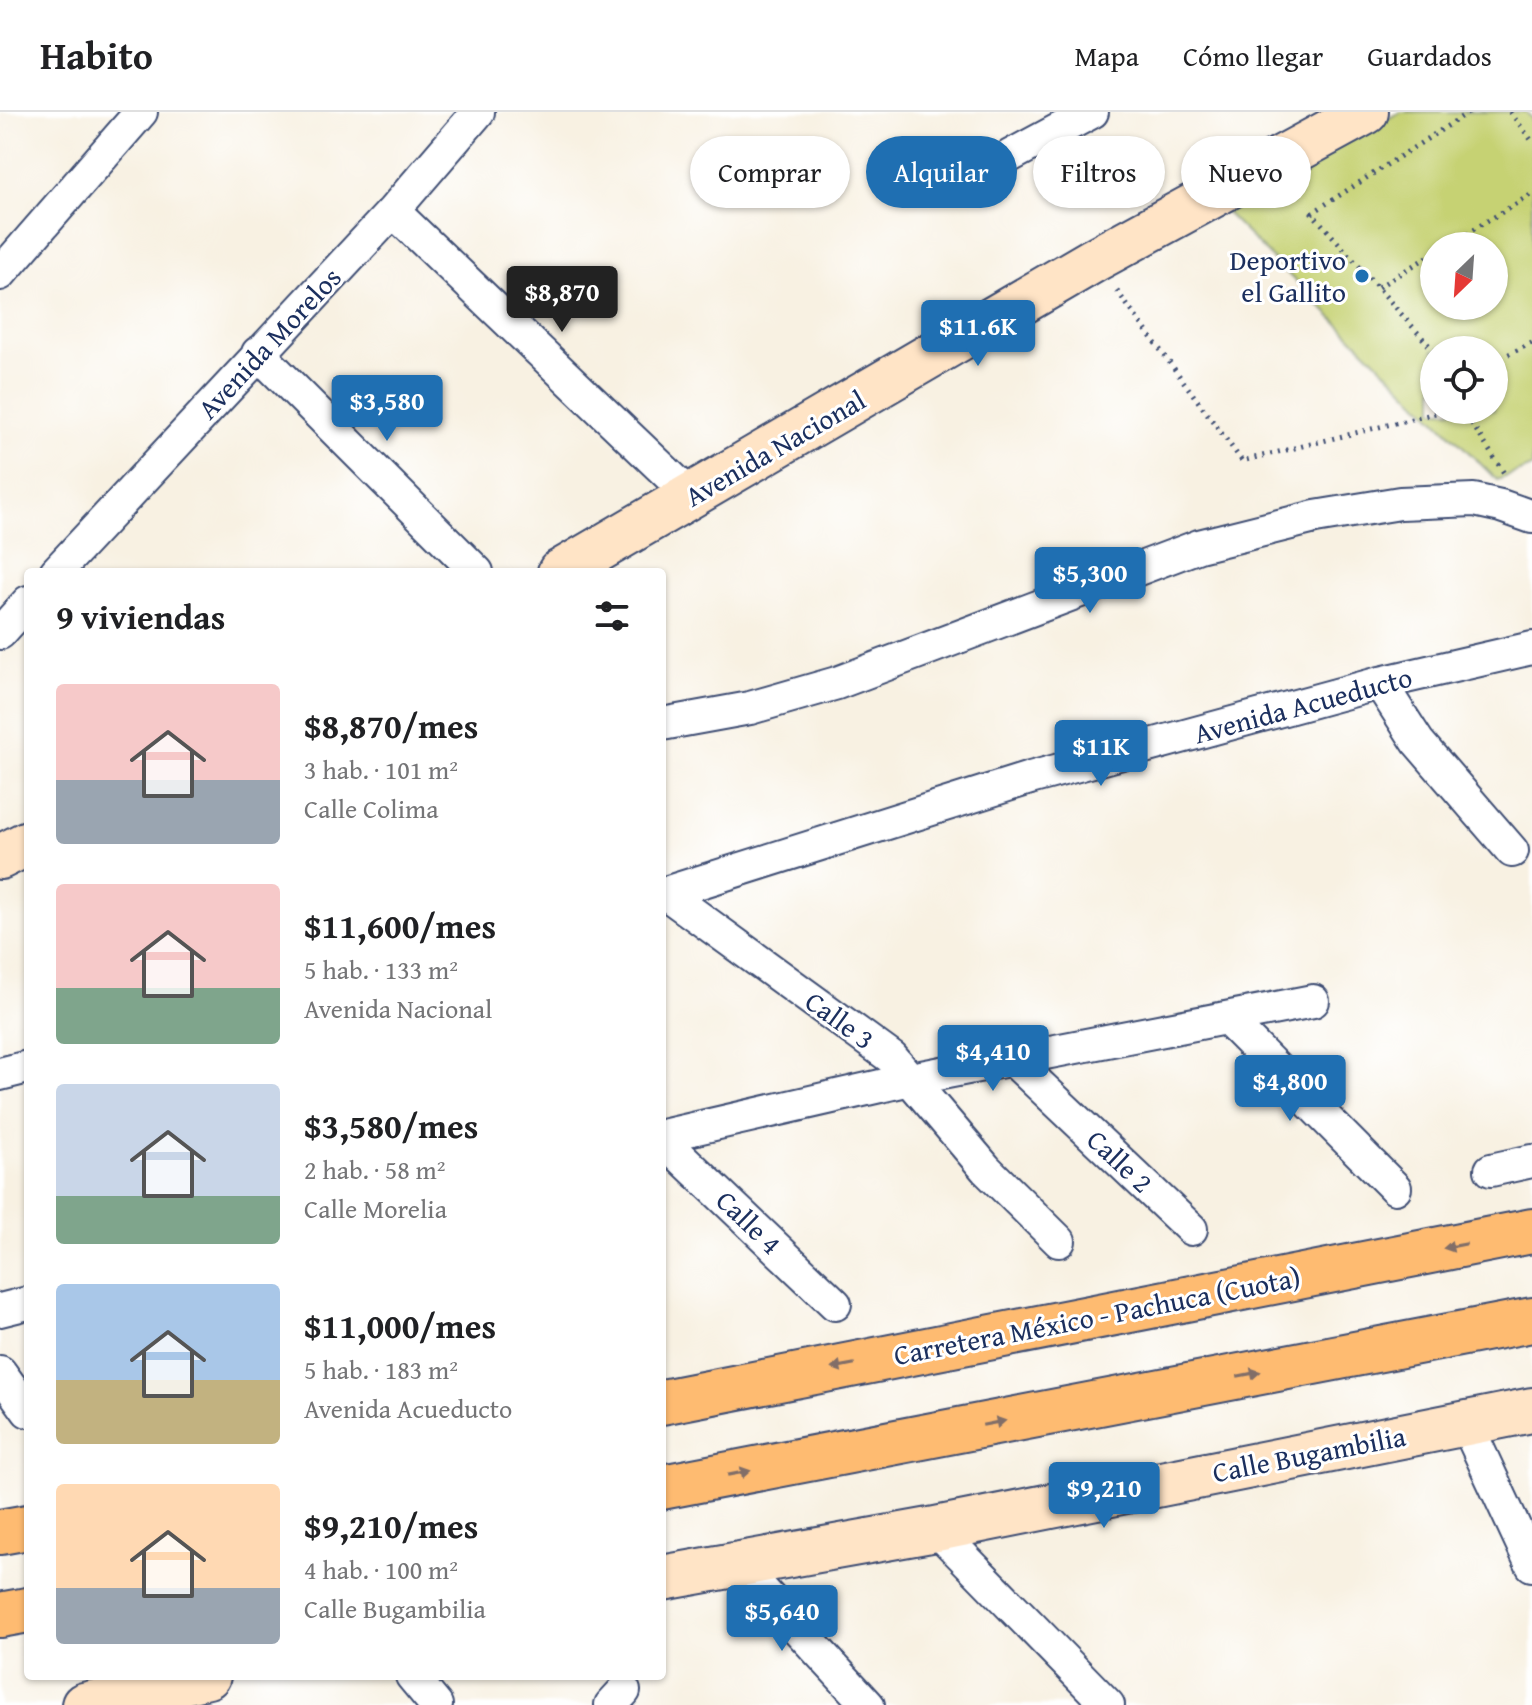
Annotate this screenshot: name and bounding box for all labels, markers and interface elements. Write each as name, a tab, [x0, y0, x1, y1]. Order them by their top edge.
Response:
text: Habito	[40, 27, 153, 83]
text: Mapa	[1074, 35, 1139, 76]
text: Cómo llegar	[1183, 35, 1323, 76]
text: Guardados	[1367, 35, 1492, 76]
chip: Comprar	[690, 136, 850, 208]
chip: Alquilar	[866, 136, 1017, 208]
chip: Filtros	[1033, 136, 1165, 208]
chip: Nuevo	[1181, 136, 1311, 208]
north arrow	[1420, 232, 1508, 320]
map controls	[1420, 232, 1508, 424]
place label: Deportivo el Gallito	[1230, 239, 1346, 312]
street label: Avenida Morelos	[187, 257, 350, 428]
pin: $8,870	[497, 266, 627, 334]
marker: Deportivo el Gallito	[1353, 267, 1371, 285]
text: $8,870	[525, 272, 599, 311]
pin: $11.6K	[913, 300, 1043, 368]
text: $11.6K	[939, 306, 1017, 345]
button: locate	[1420, 336, 1508, 424]
pin: $3,580	[322, 375, 452, 443]
street label: Avenida Nacional	[677, 379, 873, 516]
text: $3,580	[350, 381, 424, 420]
pin: $5,300	[1025, 547, 1155, 615]
text: $5,300	[1053, 553, 1127, 592]
text: 9 viviendas	[56, 592, 225, 641]
icon: filters	[590, 594, 634, 638]
street label: Avenida Acueducto	[1189, 656, 1417, 753]
text: $8,870/mes	[304, 701, 478, 750]
icon: home	[120, 716, 216, 812]
pin: $11K	[1054, 720, 1148, 788]
text: $11K	[1073, 726, 1129, 765]
text: 3 hab. · 101 m²	[304, 750, 458, 789]
text: Calle Colima	[304, 789, 438, 828]
text: $11,600/mes	[304, 901, 496, 950]
icon: home	[120, 916, 216, 1012]
text: 5 hab. · 133 m²	[304, 950, 458, 989]
street label: Calle 3	[797, 980, 883, 1059]
text: Avenida Nacional	[304, 989, 492, 1028]
pin: $4,410	[928, 1025, 1058, 1093]
text: $4,410	[956, 1031, 1030, 1070]
pin: $4,800	[1225, 1055, 1355, 1123]
text: $4,800	[1253, 1061, 1327, 1100]
text: $3,580/mes	[304, 1101, 478, 1150]
icon: home	[120, 1116, 216, 1212]
street label: Calle 2	[1078, 1119, 1162, 1202]
text: 2 hab. · 58 m²	[304, 1150, 445, 1189]
street label: Calle 4	[707, 1180, 791, 1263]
text: Calle Morelia	[304, 1189, 447, 1228]
one-way arrow	[1443, 1240, 1468, 1253]
street label: Carretera México - Pachuca (Cuota)	[890, 1256, 1304, 1375]
text: $11,000/mes	[304, 1301, 496, 1350]
icon: home	[120, 1316, 216, 1412]
text: 5 hab. · 183 m²	[304, 1350, 458, 1389]
one-way arrow	[830, 1361, 855, 1373]
one-way arrow	[1237, 1368, 1262, 1380]
text: Avenida Acueducto	[304, 1389, 512, 1428]
street label: Calle Bugambilia	[1209, 1415, 1410, 1492]
one-way arrow	[982, 1417, 1007, 1429]
pin: $9,210	[1039, 1462, 1169, 1530]
one-way arrow	[726, 1466, 751, 1478]
text: $9,210	[1067, 1468, 1141, 1507]
text: $9,210/mes	[304, 1501, 478, 1550]
icon: home	[120, 1516, 216, 1612]
text: 4 hab. · 100 m²	[304, 1550, 458, 1589]
pin: $5,640	[717, 1585, 847, 1653]
text: Calle Bugambilia	[304, 1589, 486, 1628]
text: $5,640	[745, 1591, 819, 1630]

